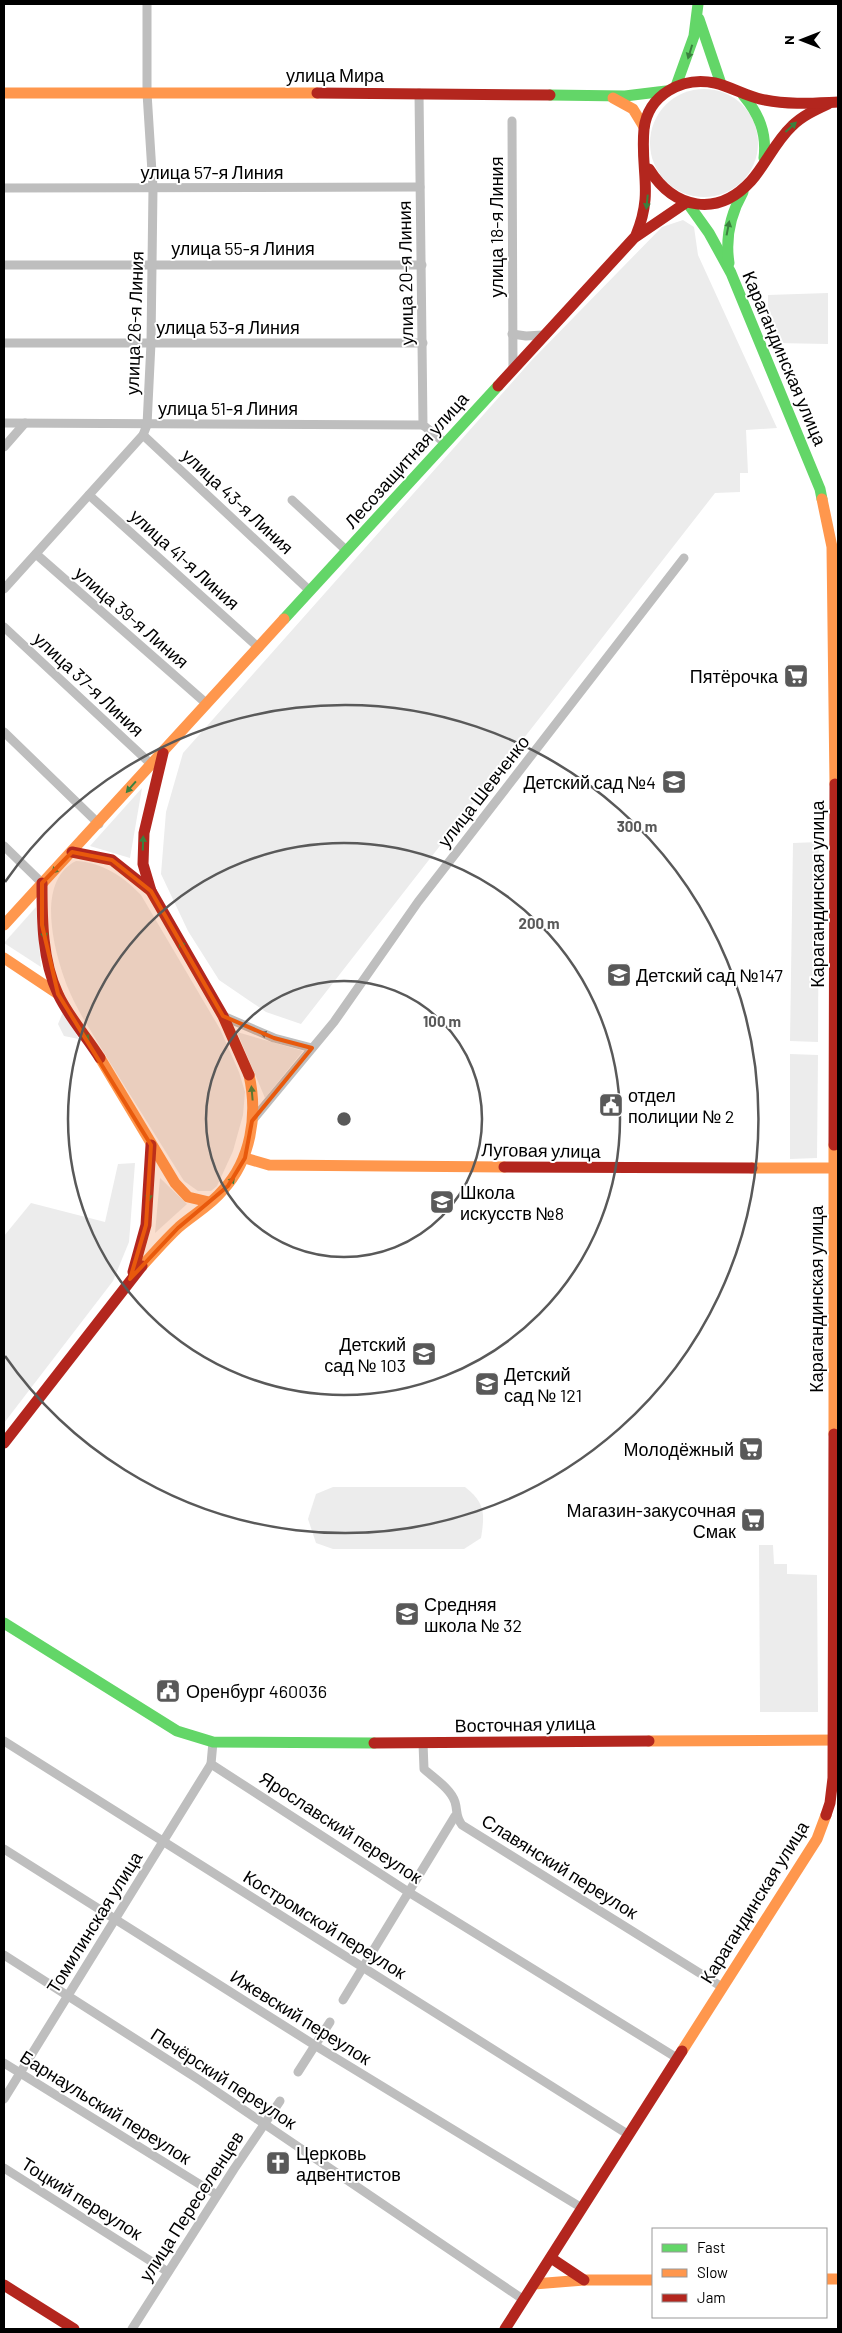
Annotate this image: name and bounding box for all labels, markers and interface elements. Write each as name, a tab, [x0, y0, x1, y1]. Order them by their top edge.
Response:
north arrow	[777, 15, 827, 65]
text: N	[780, 35, 797, 45]
one-way arrow	[685, 45, 693, 60]
street label: улица Мира	[286, 64, 385, 86]
one-way arrow	[785, 121, 797, 133]
street label: улица 18-я Линия	[485, 157, 507, 297]
street label: улица 57-я Линия	[141, 161, 283, 183]
one-way arrow	[643, 195, 651, 211]
street label: улица 20-я Линия	[393, 200, 417, 346]
one-way arrow	[724, 220, 732, 236]
street label: улица 55-я Линия	[171, 237, 315, 259]
street label: улица 26-я Линия	[120, 251, 148, 395]
street label: Карагандинская улица	[738, 268, 832, 449]
street label: улица 53-я Линия	[156, 316, 300, 338]
street label: Лесозащитная улица	[339, 387, 473, 532]
street label: улица 51-я Линия	[158, 397, 298, 419]
street label: улица 43-я Линия	[178, 444, 298, 558]
street label: улица 41-я Линия	[126, 504, 244, 614]
street label: улица 39-я Линия	[71, 562, 193, 672]
street label: улица 37-я Линия	[29, 627, 149, 741]
supermarket icon: Пятёрочка	[783, 663, 809, 689]
place label: Пятёрочка	[690, 665, 779, 687]
street label: улица Шевченко	[433, 731, 533, 851]
school or university icon: Детский сад №4	[661, 769, 687, 795]
place label: Детский сад №4	[523, 771, 656, 793]
one-way arrow	[126, 780, 137, 793]
street label: Карагандинская улица	[806, 799, 828, 988]
text: 300 m	[617, 817, 657, 835]
one-way arrow	[140, 835, 148, 851]
one-way arrow	[51, 861, 63, 873]
text: 200 m	[518, 914, 560, 932]
one-way arrow	[40, 924, 48, 940]
one-way arrow	[179, 940, 188, 954]
school or university icon: Детский сад №147	[606, 962, 632, 988]
place label: Детский сад №147	[636, 964, 783, 986]
text: 100 m	[423, 1012, 461, 1030]
one-way arrow	[80, 1028, 90, 1041]
one-way arrow	[259, 1031, 274, 1038]
place label: отдел полиции № 2	[628, 1084, 735, 1127]
one-way arrow	[248, 1085, 256, 1101]
public building icon: отдел полиции № 2	[598, 1092, 624, 1118]
centre of rings	[335, 1110, 353, 1128]
street label: Луговая улица	[481, 1138, 602, 1162]
one-way arrow	[224, 1177, 235, 1190]
place label: Школа искусств №8	[460, 1181, 564, 1224]
one-way arrow	[144, 1186, 152, 1202]
school or university icon: Школа искусств №8	[429, 1189, 455, 1215]
street label: Карагандинская улица	[805, 1204, 827, 1393]
place label: Детский сад № 103	[324, 1333, 406, 1376]
school or university icon: Детский сад № 103	[411, 1341, 437, 1367]
place label: Детский сад № 121	[504, 1363, 582, 1406]
school or university icon: Детский сад № 121	[474, 1371, 500, 1397]
supermarket icon: Молодёжный	[738, 1436, 764, 1462]
place label: Молодёжный	[623, 1438, 734, 1460]
place label: Магазин-закусочная Смак	[566, 1499, 736, 1542]
supermarket icon: Магазин-закусочная Смак	[740, 1507, 766, 1533]
place label: Средняя школа № 32	[424, 1593, 522, 1636]
school or university icon: Средняя школа № 32	[394, 1601, 420, 1627]
public building icon: Оренбург 460036	[155, 1678, 181, 1704]
place label: Оренбург 460036	[186, 1680, 327, 1702]
street label: Восточная улица	[454, 1712, 597, 1736]
street label: Ярославский переулок	[256, 1766, 426, 1888]
street label: Славянский переулок	[478, 1809, 642, 1923]
street label: Карагандинская улица	[695, 1816, 813, 1987]
street label: Томилинская улица	[42, 1846, 147, 1997]
street label: Костромской переулок	[240, 1865, 411, 1983]
street label: Ижевский переулок	[227, 1965, 375, 2069]
street label: Печёрский переулок	[147, 2023, 301, 2133]
street label: Барнаульский переулок	[16, 2045, 196, 2169]
street label: улица Переселенцев	[134, 2127, 248, 2285]
place label: Церковь адвентистов	[296, 2142, 401, 2185]
church icon: Церковь адвентистов	[265, 2150, 291, 2176]
street label: Тоцкий переулок	[18, 2152, 147, 2244]
legend	[652, 2228, 827, 2318]
text: Fast	[697, 2238, 725, 2256]
text: Slow	[697, 2263, 728, 2281]
text: Jam	[697, 2288, 726, 2306]

